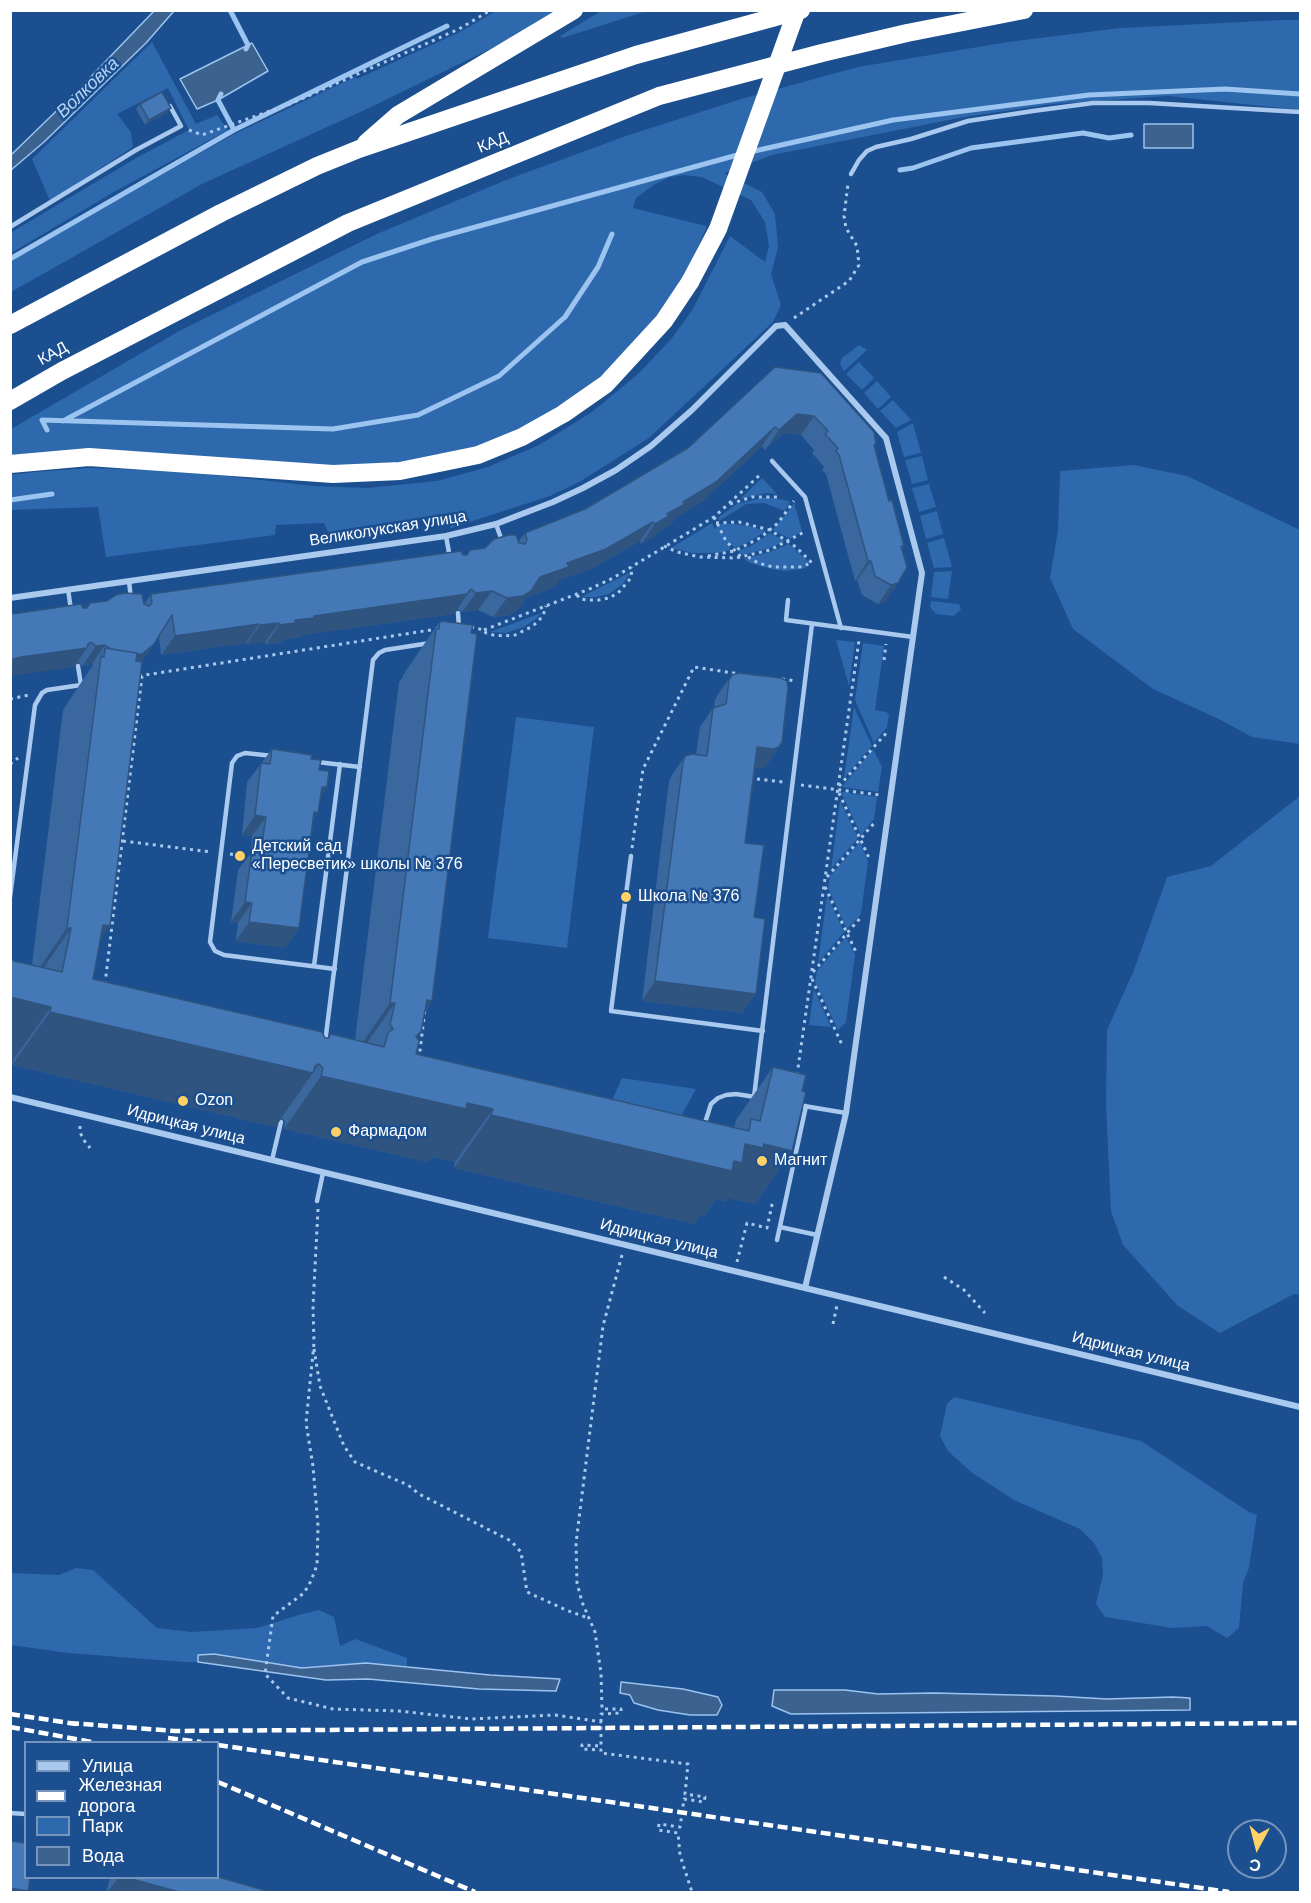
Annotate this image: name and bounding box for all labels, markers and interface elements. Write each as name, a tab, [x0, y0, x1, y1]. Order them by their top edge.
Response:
water label: Волковка	[52, 53, 124, 123]
street label: КАД	[475, 128, 511, 158]
street label: КАД	[35, 338, 71, 370]
street label: Великолукская улица	[308, 507, 468, 551]
place label: Детский сад «Пересветик» школы № 376	[252, 837, 463, 875]
marker: Детский сад «Пересветик» школы № 376	[233, 849, 247, 863]
place label: Школа № 376	[638, 887, 739, 907]
marker: Школа № 376	[619, 890, 633, 904]
place label: Ozon	[195, 1091, 233, 1111]
marker: Ozon	[176, 1094, 190, 1108]
street label: Идрицкая улица	[125, 1101, 247, 1149]
place label: Фармадом	[348, 1122, 427, 1142]
marker: Фармадом	[329, 1125, 343, 1139]
place label: Магнит	[774, 1151, 827, 1171]
marker: Магнит	[755, 1154, 769, 1168]
street label: Идрицкая улица	[598, 1215, 720, 1263]
street label: Идрицкая улица	[1070, 1328, 1192, 1376]
legend	[24, 1741, 219, 1879]
text: Улица	[82, 1756, 133, 1776]
text: Железная дорога	[78, 1775, 162, 1816]
text: Парк	[82, 1816, 123, 1836]
north arrow	[1227, 1819, 1287, 1879]
text: Вода	[82, 1846, 124, 1866]
text: С	[1248, 1856, 1262, 1875]

